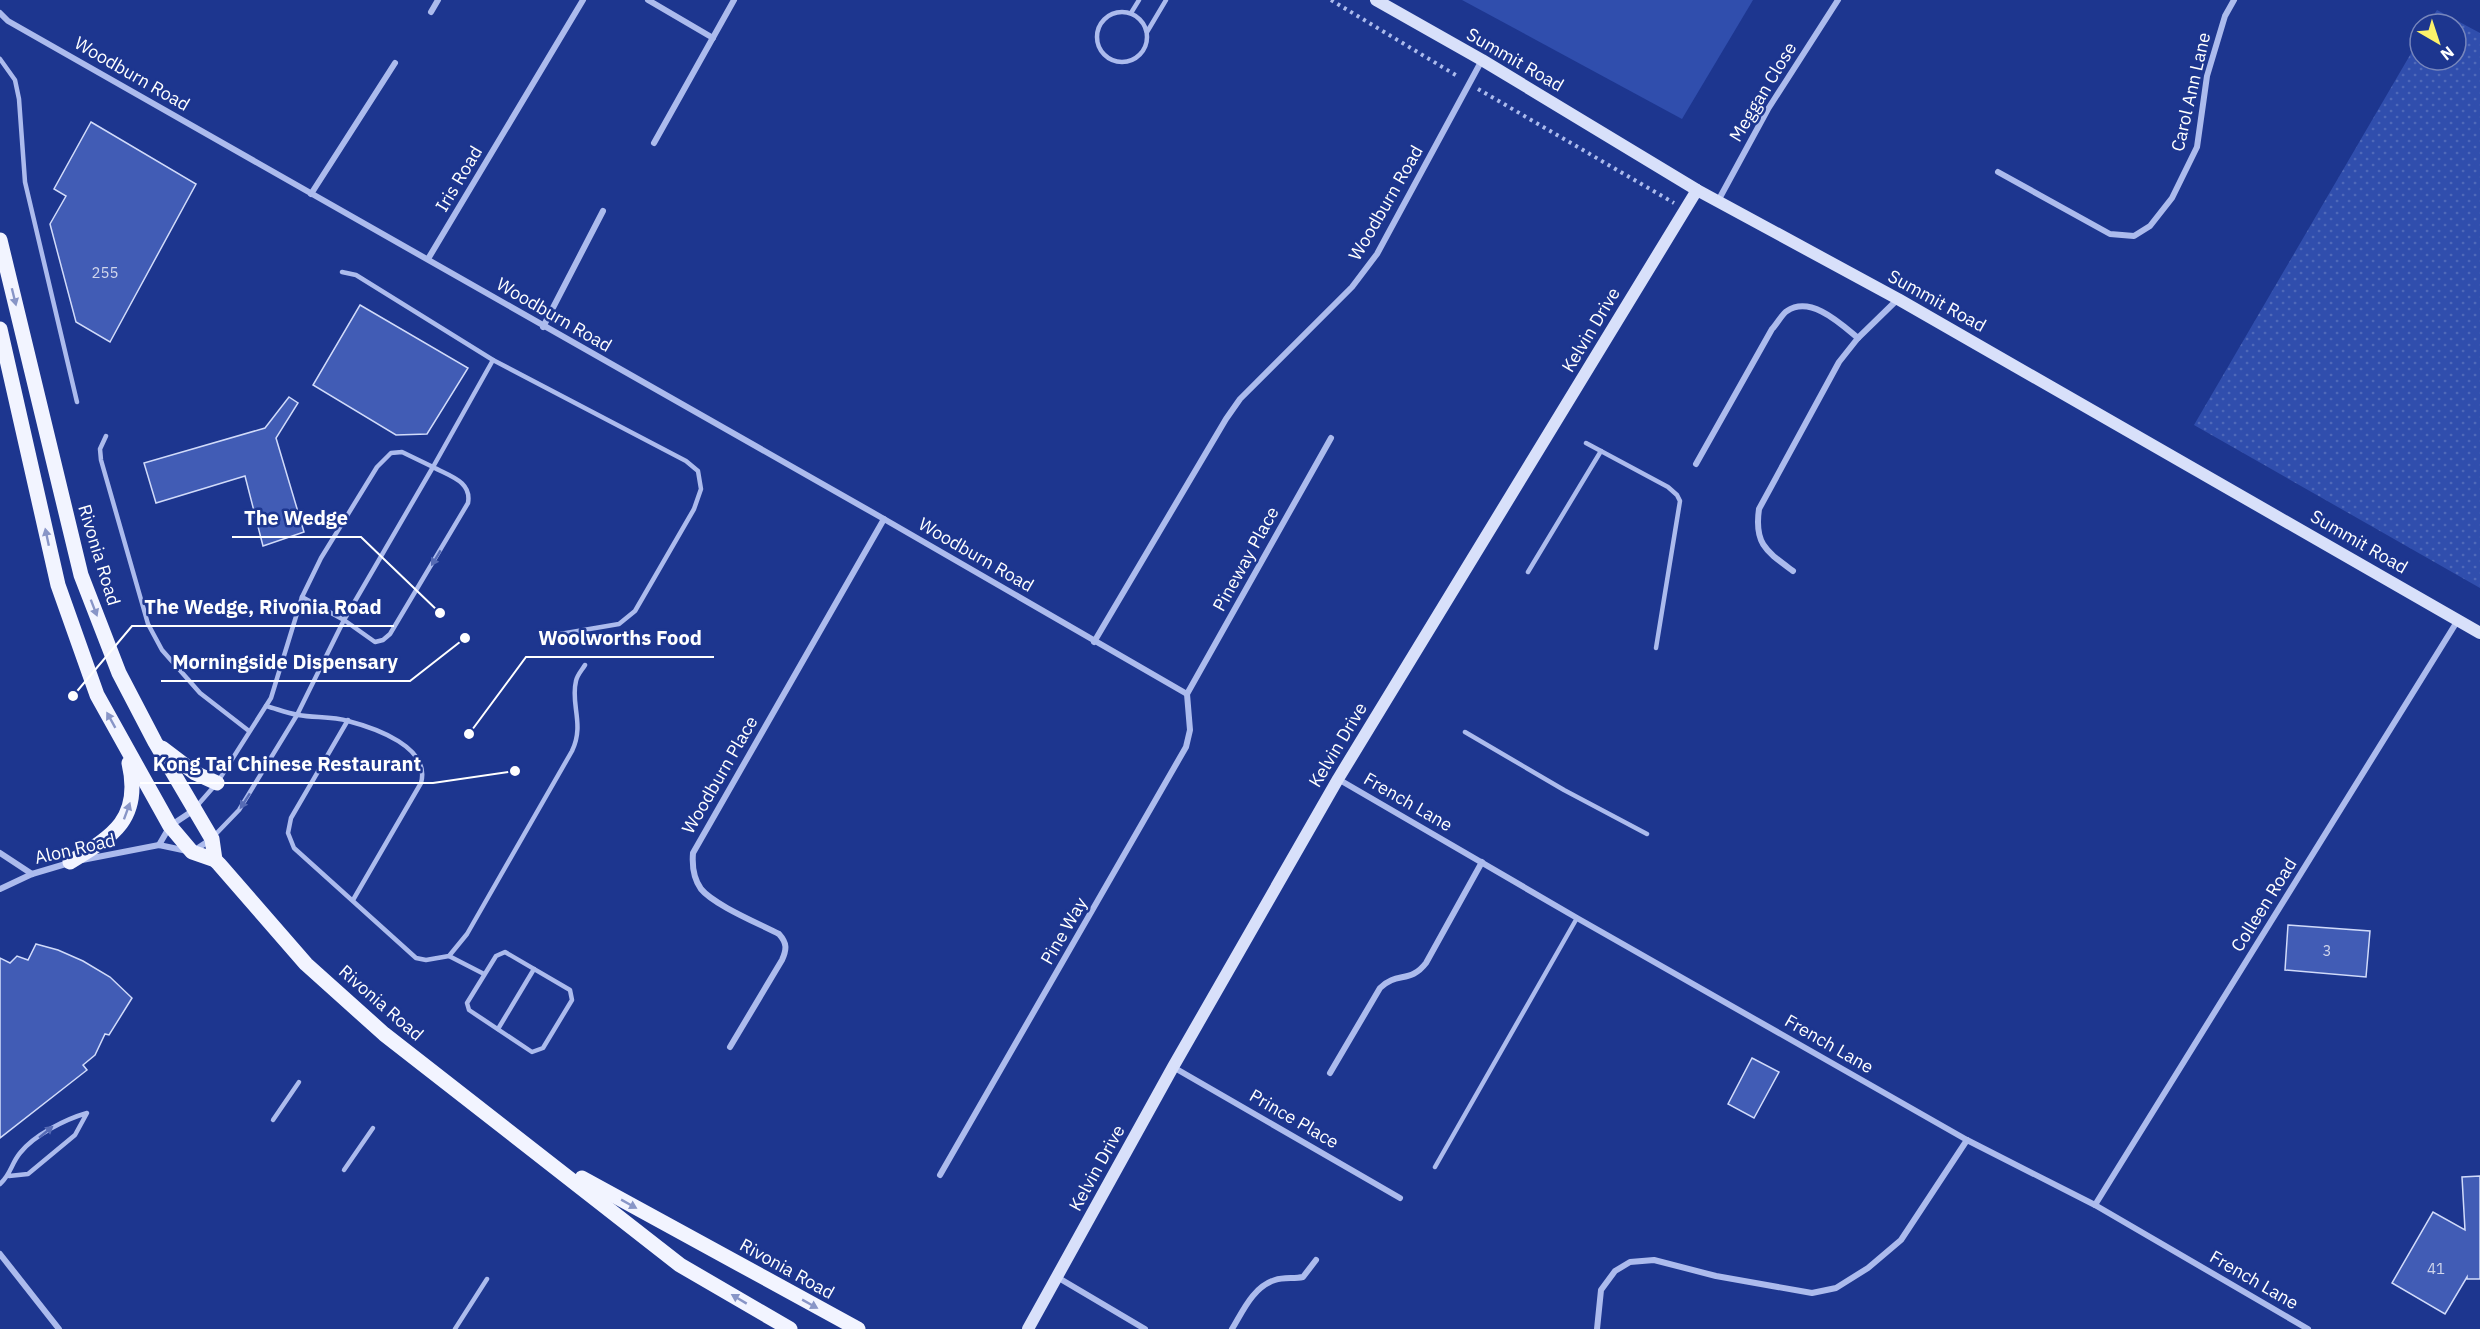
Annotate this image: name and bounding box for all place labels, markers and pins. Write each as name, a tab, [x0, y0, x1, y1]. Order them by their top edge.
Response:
callout: The Wedge	[232, 499, 361, 537]
callout: The Wedge, Rivonia Road	[132, 588, 394, 626]
callout: Woolworths Food	[526, 619, 714, 657]
callout: Morningside Dispensary	[161, 643, 410, 681]
callout: Kong Tai Chinese Restaurant	[140, 745, 433, 783]

